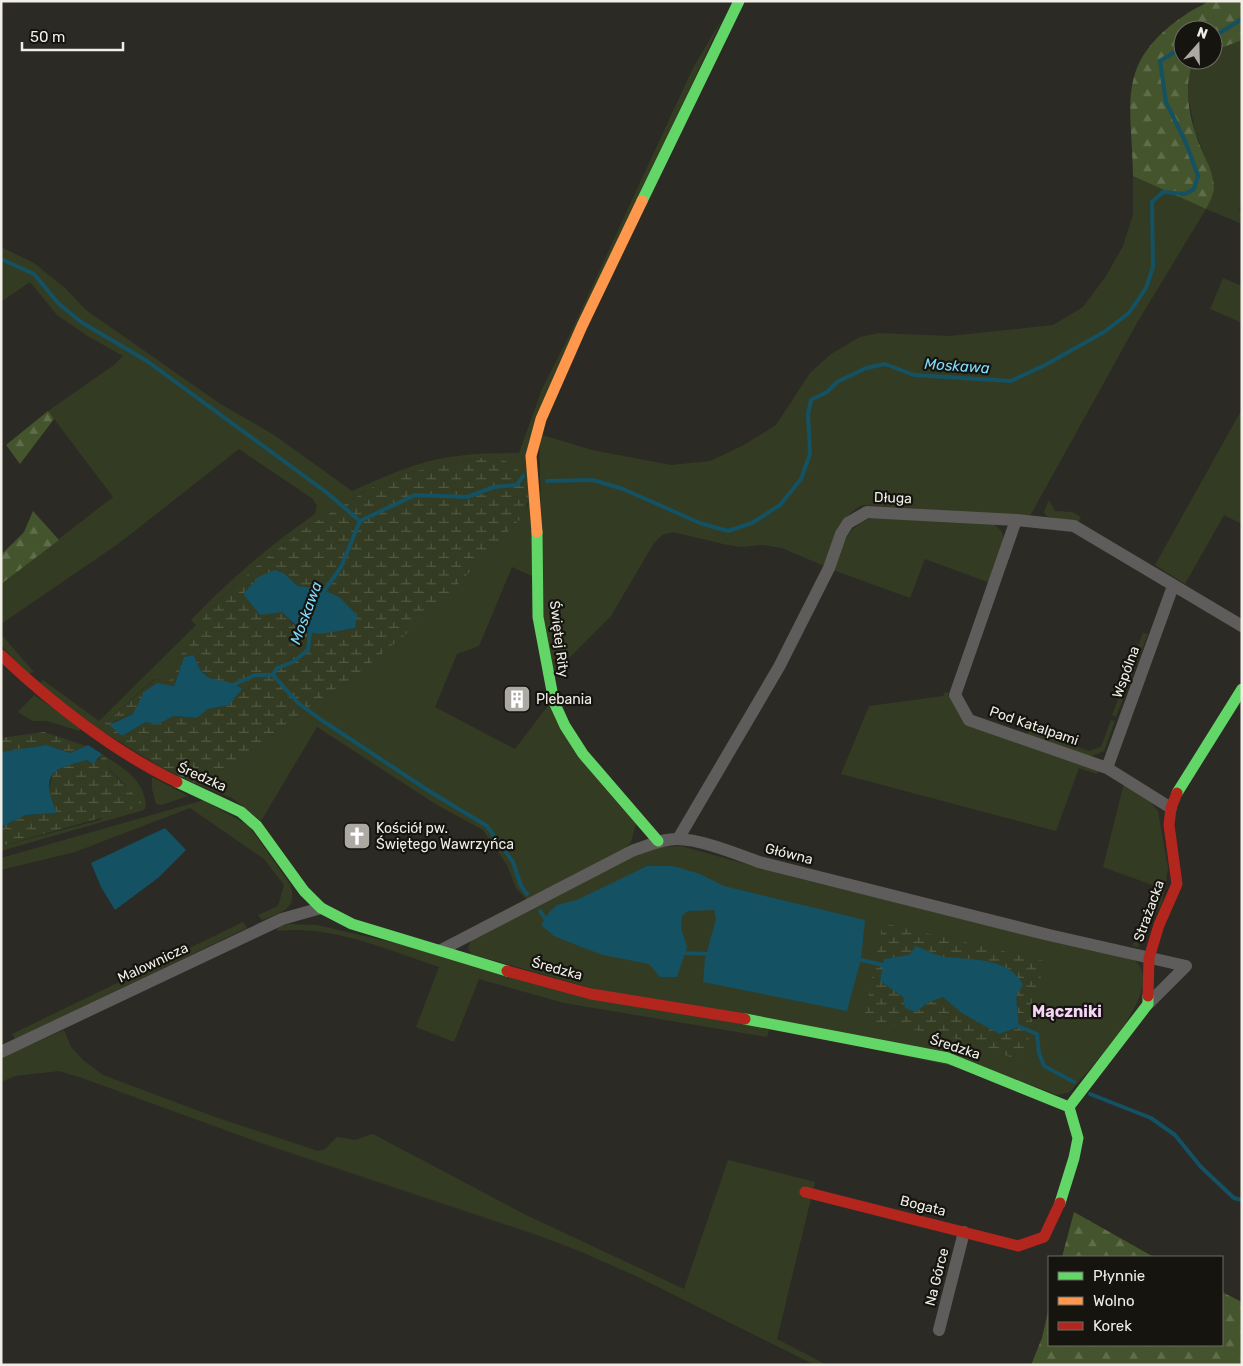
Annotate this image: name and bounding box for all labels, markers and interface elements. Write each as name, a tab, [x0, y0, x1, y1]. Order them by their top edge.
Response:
scale bar	[22, 20, 124, 52]
north arrow	[1173, 20, 1223, 70]
text: N	[1195, 24, 1210, 43]
text: 50 m	[30, 28, 65, 46]
water label: Moskawa	[924, 355, 991, 377]
street label: Długa	[874, 489, 912, 507]
water label: Moskawa	[286, 579, 326, 647]
street label: Świętej Rity	[546, 600, 573, 679]
street label: Wspólna	[1109, 644, 1143, 700]
building icon: Plebania	[502, 684, 532, 714]
place label: Plebania	[536, 691, 592, 708]
street label: Pod Katalpami	[987, 703, 1081, 749]
street label: Średzka	[175, 758, 230, 795]
place label: Kościół pw. Świętego Wawrzyńca	[376, 820, 514, 853]
church icon: Kościół pw. Świętego Wawrzyńca	[342, 821, 372, 851]
street label: Główna	[763, 840, 815, 868]
street label: Strażacka	[1130, 878, 1168, 944]
street label: Malownicza	[115, 939, 191, 987]
street label: Średzka	[530, 953, 585, 984]
district label: Mączniki	[1032, 1002, 1102, 1021]
street label: Średzka	[928, 1030, 983, 1063]
street label: Bogata	[898, 1192, 948, 1220]
street label: Na Górce	[922, 1246, 952, 1308]
legend	[1048, 1256, 1223, 1346]
text: Płynnie	[1093, 1267, 1145, 1285]
text: Wolno	[1093, 1292, 1135, 1310]
text: Korek	[1093, 1317, 1132, 1335]

